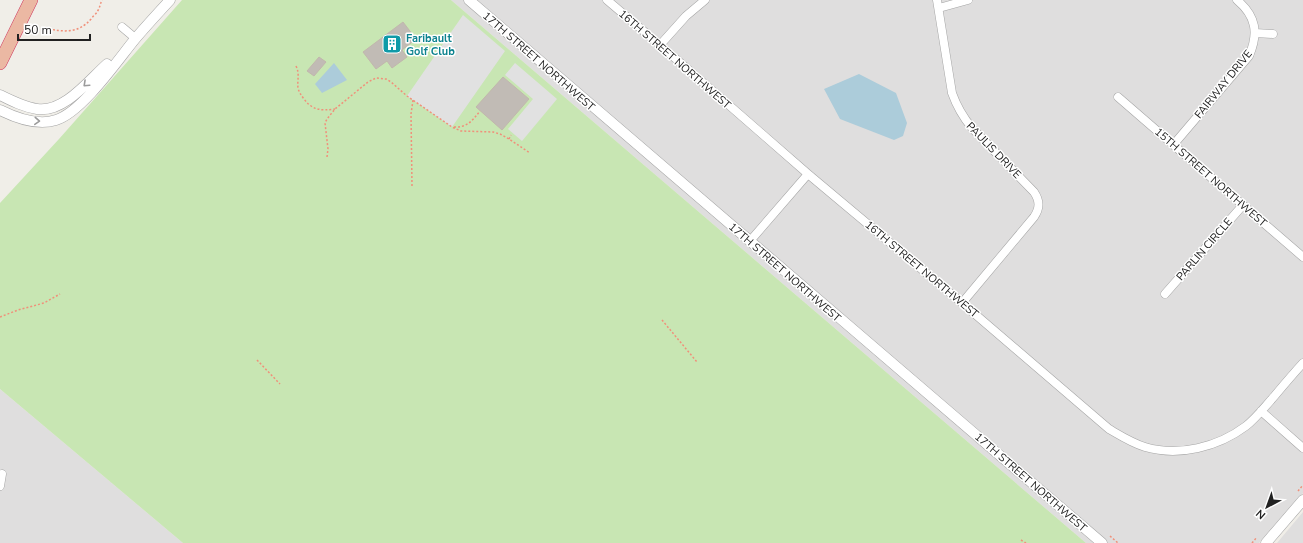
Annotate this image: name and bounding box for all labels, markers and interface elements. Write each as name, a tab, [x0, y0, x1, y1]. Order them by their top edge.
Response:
street label: 16TH STREET NORTHWEST	[615, 6, 734, 113]
street label: 17TH STREET NORTHWEST	[479, 8, 598, 115]
scale bar	[18, 16, 90, 42]
text: 50 m	[24, 22, 52, 38]
place label: Faribault Golf Club	[406, 31, 455, 59]
building icon: Faribault Golf Club	[381, 33, 403, 55]
street label: FAIRWAY DRIVE	[1191, 47, 1256, 122]
one-way arrow	[83, 79, 91, 87]
one-way arrow	[34, 117, 40, 126]
street label: PAULIS DRIVE	[963, 119, 1024, 182]
street label: 15TH STREET NORTHWEST	[1151, 124, 1270, 231]
street label: PARLIN CIRCLE	[1173, 215, 1236, 284]
street label: 16TH STREET NORTHWEST	[862, 217, 982, 322]
street label: 17TH STREET NORTHWEST	[725, 219, 844, 326]
street label: 17TH STREET NORTHWEST	[971, 429, 1090, 536]
north arrow	[1247, 487, 1287, 527]
text: N	[1253, 506, 1269, 523]

